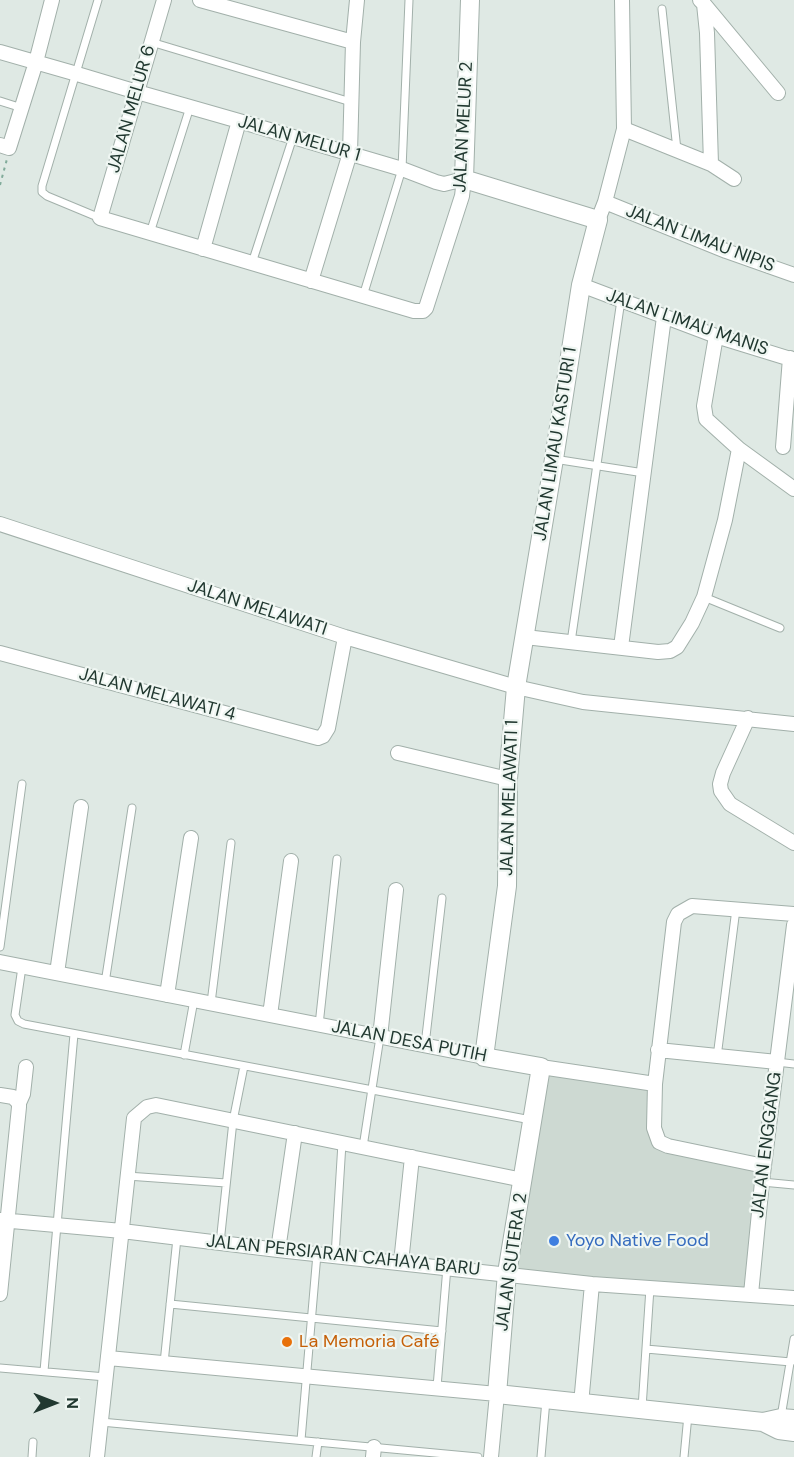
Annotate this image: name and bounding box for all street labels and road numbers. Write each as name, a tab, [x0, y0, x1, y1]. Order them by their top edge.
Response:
street label: JALAN MELUR 6	[103, 43, 161, 175]
street label: JALAN MELUR 2	[450, 61, 478, 193]
street label: JALAN MELUR 1	[235, 111, 363, 167]
street label: JALAN LIMAU NIPIS	[623, 201, 777, 277]
street label: JALAN LIMAU MANIS	[603, 285, 771, 361]
street label: JALAN LIMAU KASTURI 1	[530, 346, 582, 542]
street label: JALAN MELAWATI	[184, 575, 330, 641]
street label: JALAN MELAWATI 4	[76, 664, 238, 726]
street label: JALAN MELAWATI 1	[496, 720, 524, 876]
street label: JALAN DESA PUTIH	[330, 1016, 488, 1068]
street label: JALAN ENGGANG	[747, 1071, 787, 1219]
street label: JALAN SUTERA 2	[492, 1191, 532, 1333]
street label: JALAN PERSIARAN CAHAYA BARU	[205, 1231, 481, 1281]

